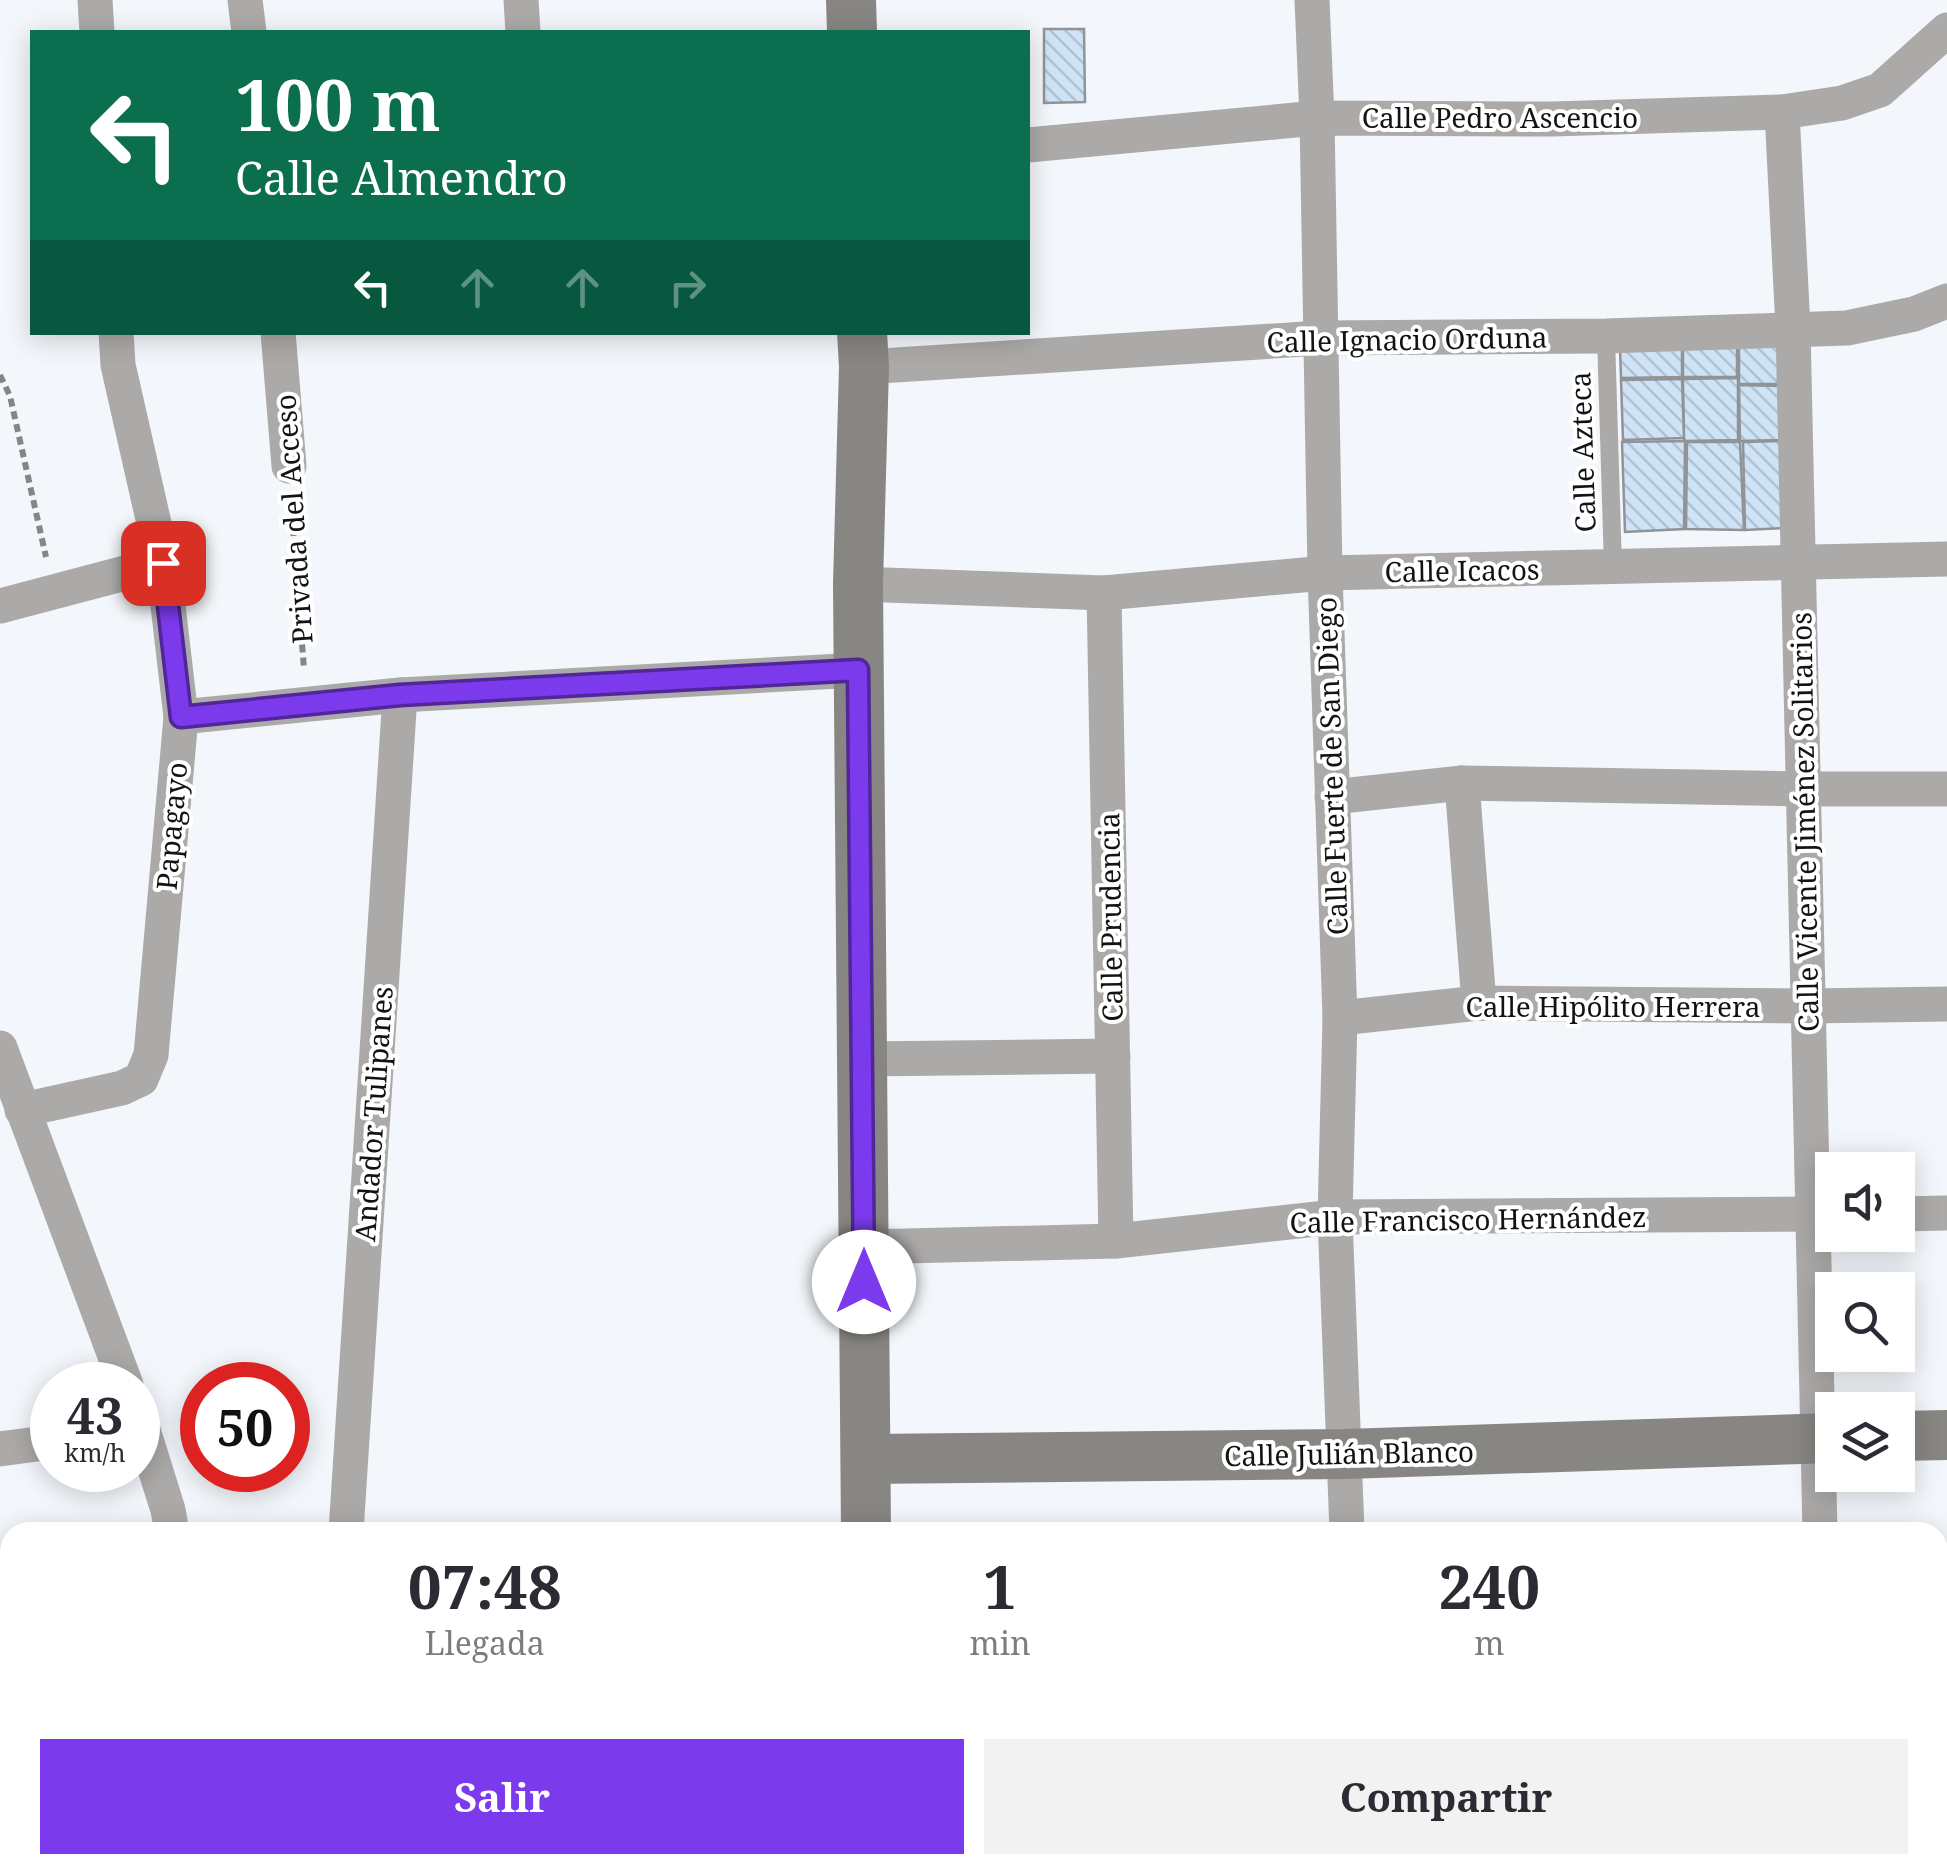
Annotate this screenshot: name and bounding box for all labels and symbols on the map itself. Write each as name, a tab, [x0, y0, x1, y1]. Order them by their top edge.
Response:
street label: Calle Pedro Ascencio	[1362, 98, 1638, 136]
street label: Calle Ignacio Orduna	[1266, 318, 1548, 360]
street label: Calle Azteca	[1560, 371, 1604, 533]
street label: Privada del Acceso	[265, 393, 321, 645]
pin	[121, 521, 206, 606]
street label: Calle Icacos	[1384, 550, 1540, 590]
street label: Calle Fuerte de San Diego	[1306, 596, 1356, 936]
street label: Calle Vicente Jiménez Solitarios	[1781, 612, 1827, 1032]
street label: Papagayo	[146, 761, 196, 891]
street label: Calle Prudencia	[1089, 812, 1131, 1022]
street label: Andador Tulipanes	[345, 985, 401, 1243]
street label: Calle Hipólito Herrera	[1466, 987, 1760, 1025]
street label: Calle Francisco Hernández	[1289, 1197, 1647, 1241]
position arrow	[812, 1230, 916, 1334]
speed limit sign: 50	[180, 1362, 310, 1492]
street label: Calle Julián Blanco	[1224, 1432, 1474, 1474]

